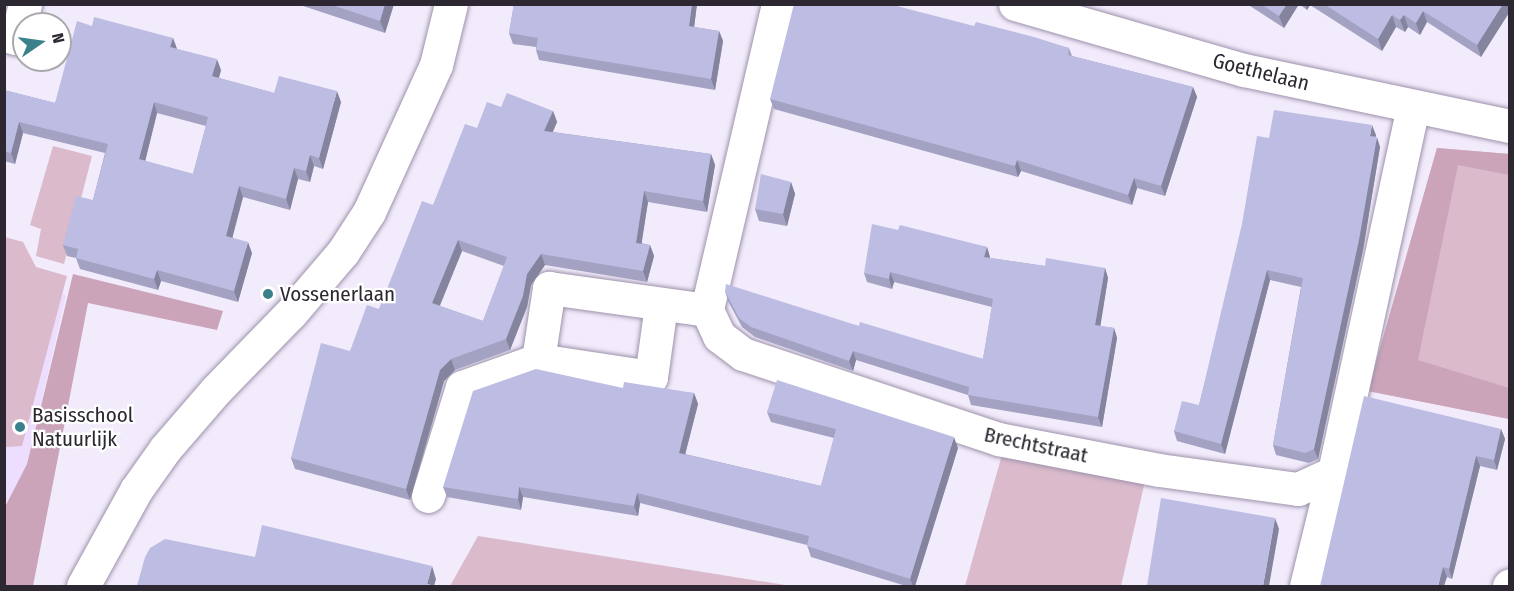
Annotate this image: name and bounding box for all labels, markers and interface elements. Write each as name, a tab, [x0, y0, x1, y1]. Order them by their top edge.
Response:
north arrow	[12, 12, 72, 72]
text: N	[48, 31, 68, 45]
street label: Goethelaan	[1210, 48, 1312, 96]
place label: Vossenerlaan	[280, 281, 395, 307]
marker: Vossenerlaan	[261, 287, 275, 301]
place label: Basisschool Natuurlijk	[32, 402, 133, 452]
marker: Basisschool Natuurlijk	[13, 420, 27, 434]
street label: Brechtstraat	[982, 422, 1090, 468]

